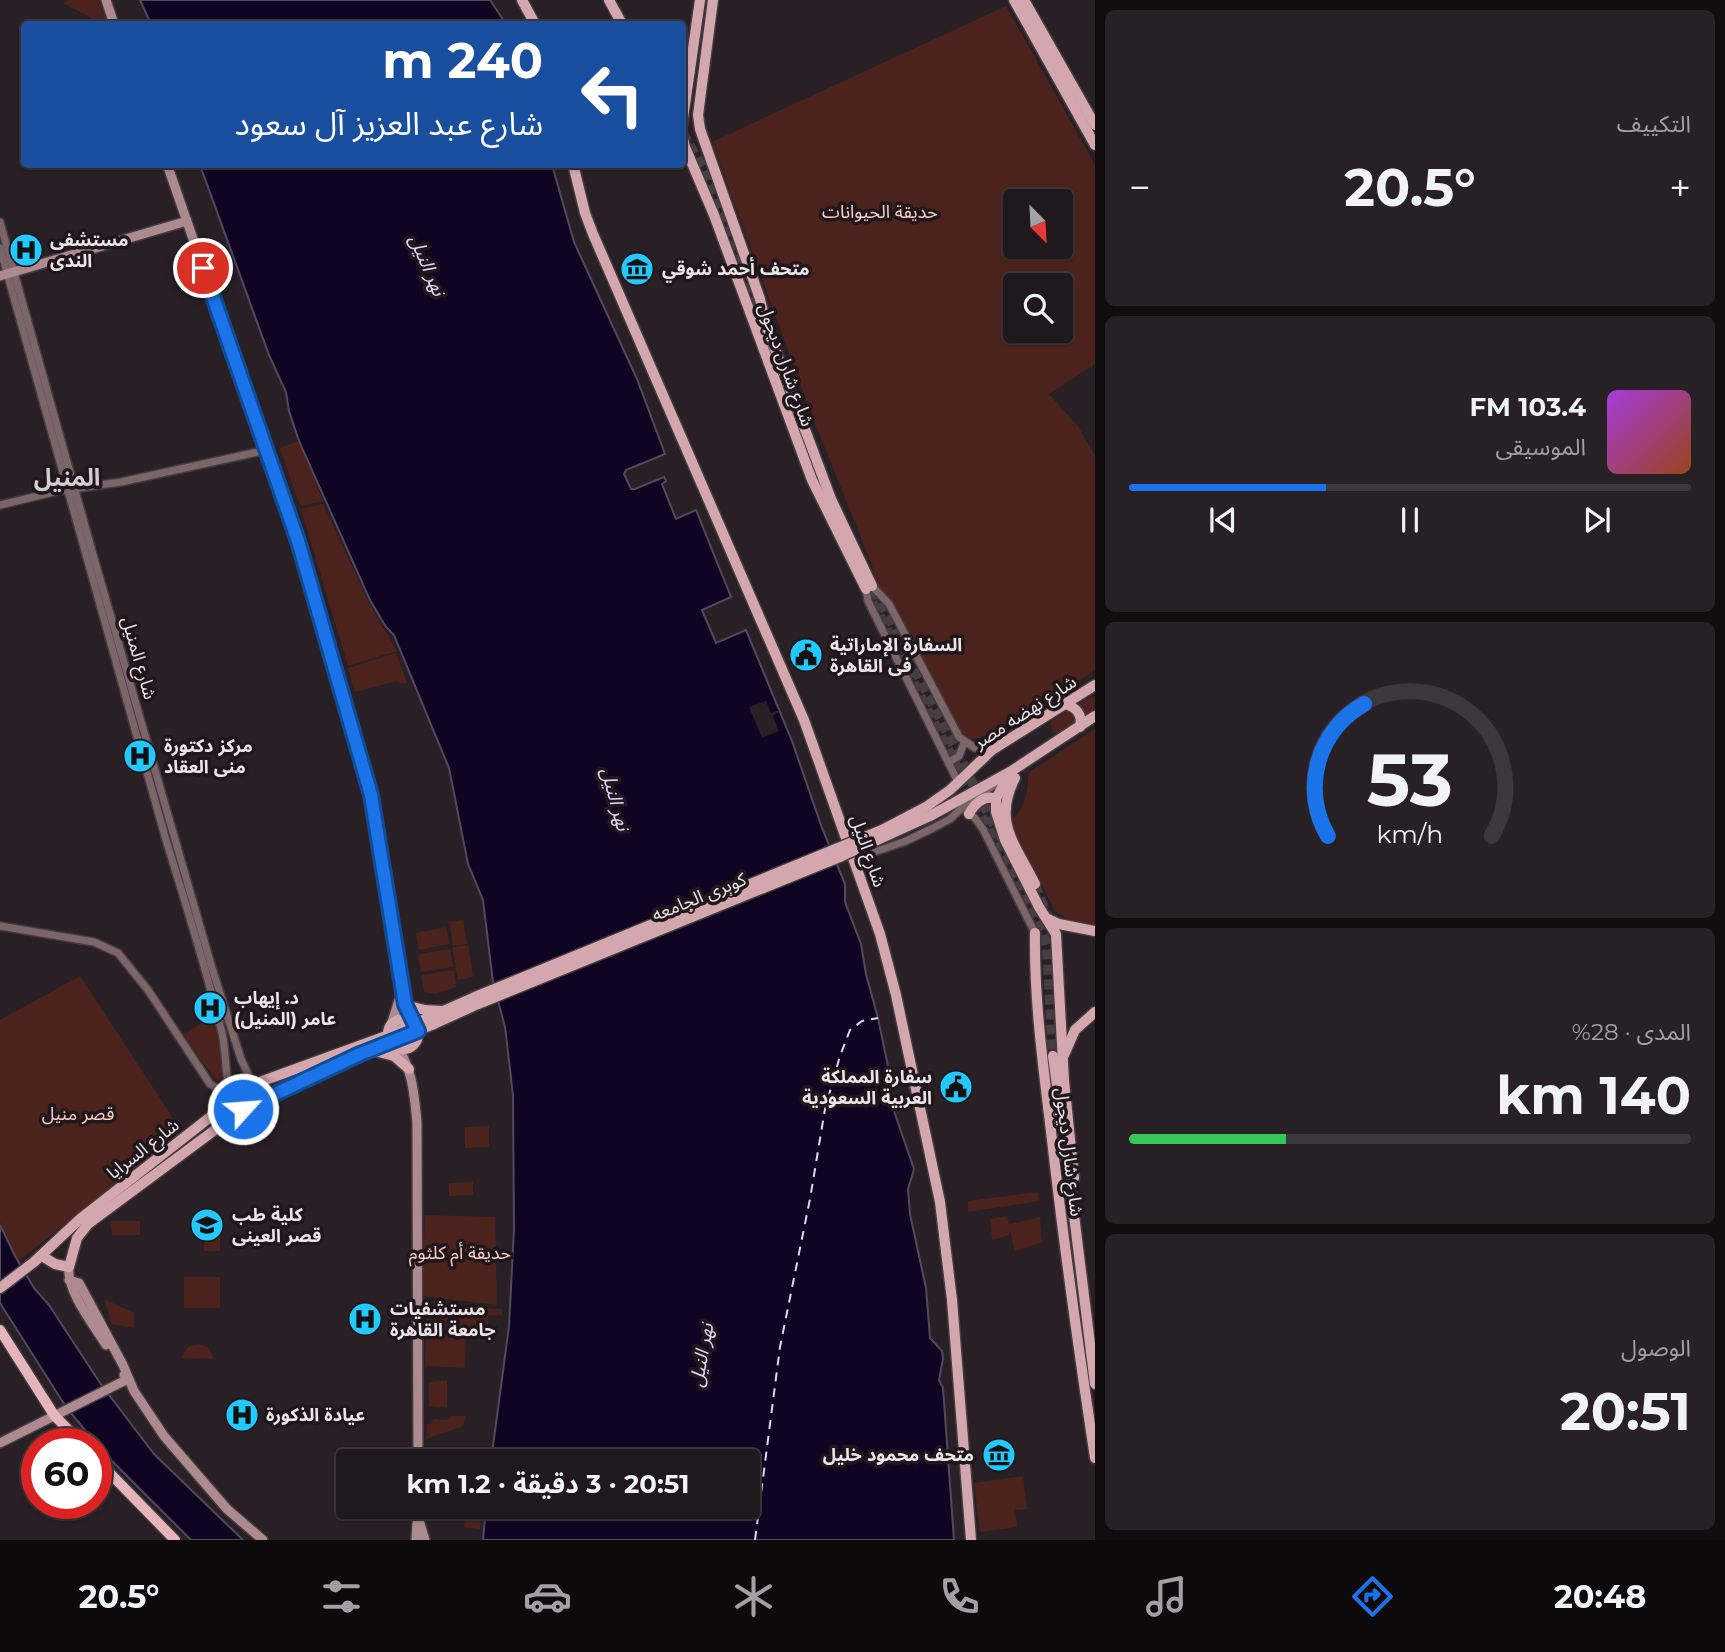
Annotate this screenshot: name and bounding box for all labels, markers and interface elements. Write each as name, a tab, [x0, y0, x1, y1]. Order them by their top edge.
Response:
text: 240 m	[382, 31, 543, 90]
icon: left	[567, 49, 658, 140]
text: شارع عبد العزيز آل سعود	[235, 104, 543, 143]
text: التكييف	[1617, 110, 1691, 138]
text: 20.5°	[1344, 156, 1476, 219]
text: −	[1129, 164, 1151, 211]
text: +	[1669, 164, 1691, 211]
north arrow	[1003, 189, 1073, 259]
map controls	[1003, 189, 1073, 343]
park label: حديقة الحيوانات	[822, 201, 938, 223]
place label: مستشفى الندى	[50, 229, 128, 272]
hospital icon: مستشفى الندى	[7, 231, 45, 269]
water label: نهر النيل	[404, 231, 451, 301]
pin	[173, 238, 233, 298]
icon: arrive	[184, 249, 222, 287]
museum icon: متحف أحمد شوقي	[618, 250, 656, 288]
place label: متحف أحمد شوقي	[662, 256, 810, 283]
button: search	[1003, 273, 1073, 343]
street label: شارع شارل ديجول	[751, 300, 818, 431]
text: 103.4 FM	[1469, 391, 1586, 423]
text: الموسيقى	[1495, 433, 1586, 461]
district label: المنيل	[34, 463, 100, 492]
icon: previous	[1204, 501, 1242, 539]
icon: pause	[1391, 501, 1429, 539]
icon: next	[1578, 501, 1616, 539]
street label: شارع المنيل	[114, 614, 161, 703]
place label: السفارة الإماراتية فى القاهرة	[830, 634, 962, 677]
public building icon: السفارة الإماراتية فى القاهرة	[787, 636, 825, 674]
street label: شارع نهضه مصر	[969, 671, 1082, 756]
place label: مركز دكتورة منى العقاد	[164, 735, 253, 778]
text: 53	[1367, 736, 1453, 824]
hospital icon: مركز دكتورة منى العقاد	[121, 737, 159, 775]
water label: نهر النيل	[596, 765, 635, 835]
street label: شارع النيل	[843, 812, 891, 891]
text: km/h	[1377, 819, 1443, 849]
street label: كوبرى الجامعه	[649, 868, 750, 926]
place label: د. إيهاب عامر (المنيل)	[234, 987, 336, 1030]
hospital icon: د. إيهاب عامر (المنيل)	[191, 989, 229, 1027]
text: المدى · 28%	[1572, 1018, 1691, 1046]
text: 140 km	[1496, 1064, 1691, 1127]
place label: سفارة المملكة العربية السعودية	[802, 1066, 932, 1109]
public building icon: سفارة المملكة العربية السعودية	[937, 1068, 975, 1106]
position arrow	[206, 1072, 280, 1146]
street label: شارع شارل ديجول	[1047, 1086, 1088, 1218]
park label: قصر منيل	[42, 1103, 114, 1125]
street label: شارع السرايا	[102, 1114, 185, 1186]
place label: كلية طب قصر العينى	[232, 1204, 321, 1247]
school or university icon: كلية طب قصر العينى	[188, 1206, 226, 1244]
park label: حديقة أم كلثوم	[409, 1242, 511, 1267]
place label: مستشفيات جامعة القاهرة	[390, 1298, 495, 1341]
hospital icon: مستشفيات جامعة القاهرة	[346, 1300, 384, 1338]
water label: نهر النيل	[685, 1320, 719, 1389]
text: الوصول	[1621, 1334, 1691, 1362]
text: 20:51	[1560, 1380, 1691, 1443]
hospital icon: عيادة الذكورة	[223, 1396, 261, 1434]
place label: عيادة الذكورة	[266, 1404, 365, 1426]
speed limit sign: 60	[21, 1428, 112, 1519]
museum icon: متحف محمود خليل	[980, 1436, 1018, 1474]
place label: متحف محمود خليل	[823, 1444, 974, 1466]
text: 20:51 · 3 دقيقة · 1.2 km	[407, 1468, 689, 1500]
icon: filters	[317, 1572, 366, 1621]
icon: car	[523, 1572, 572, 1621]
icon: climate	[729, 1572, 778, 1621]
icon: phone	[935, 1572, 984, 1621]
icon: music	[1142, 1572, 1191, 1621]
icon: directions	[1348, 1572, 1397, 1621]
text: 20.5°	[79, 1577, 160, 1616]
text: 20:48	[1554, 1577, 1646, 1616]

